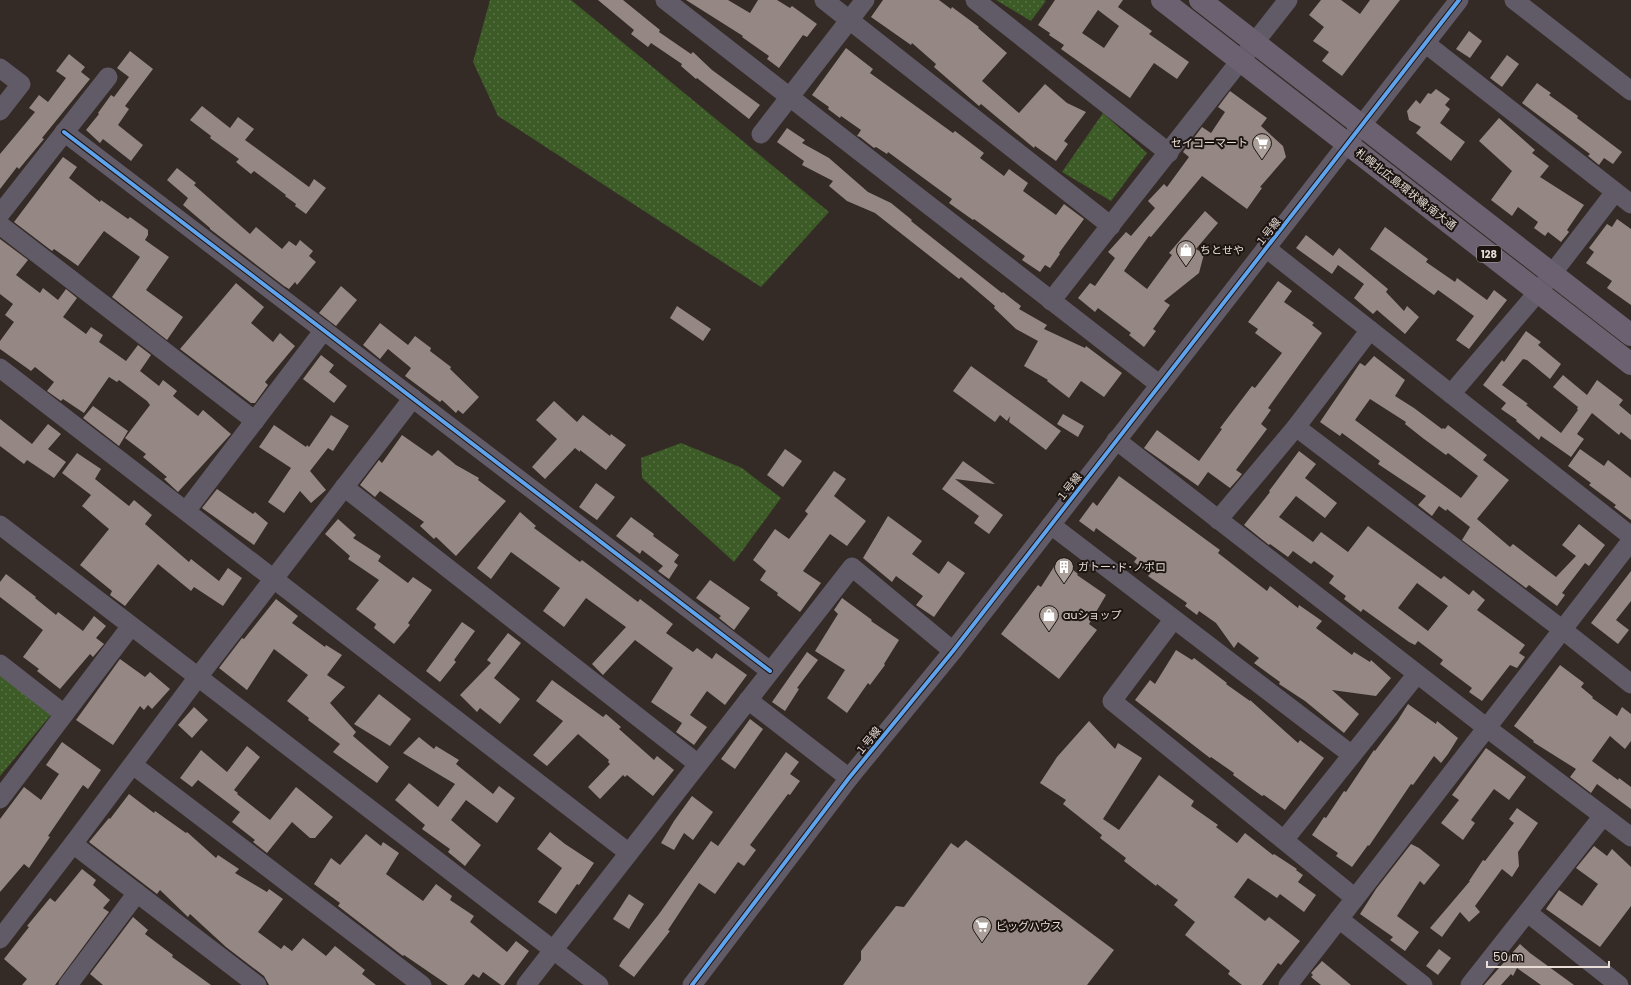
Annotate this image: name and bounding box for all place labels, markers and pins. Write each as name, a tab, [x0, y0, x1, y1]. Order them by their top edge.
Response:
supermarket icon: セイコーマート	[1251, 132, 1273, 160]
place label: セイコーマート	[1171, 135, 1248, 151]
shop icon: ちとせや	[1175, 239, 1197, 267]
place label: ちとせや	[1200, 242, 1244, 258]
building icon: ガトー･ド･ノポロ	[1053, 556, 1075, 584]
place label: ガトー･ド･ノポロ	[1078, 559, 1166, 575]
shop icon: auショップ	[1038, 604, 1060, 632]
place label: auショップ	[1063, 607, 1121, 623]
supermarket icon: ビッグハウス	[971, 915, 993, 943]
place label: ビッグハウス	[996, 918, 1062, 934]

